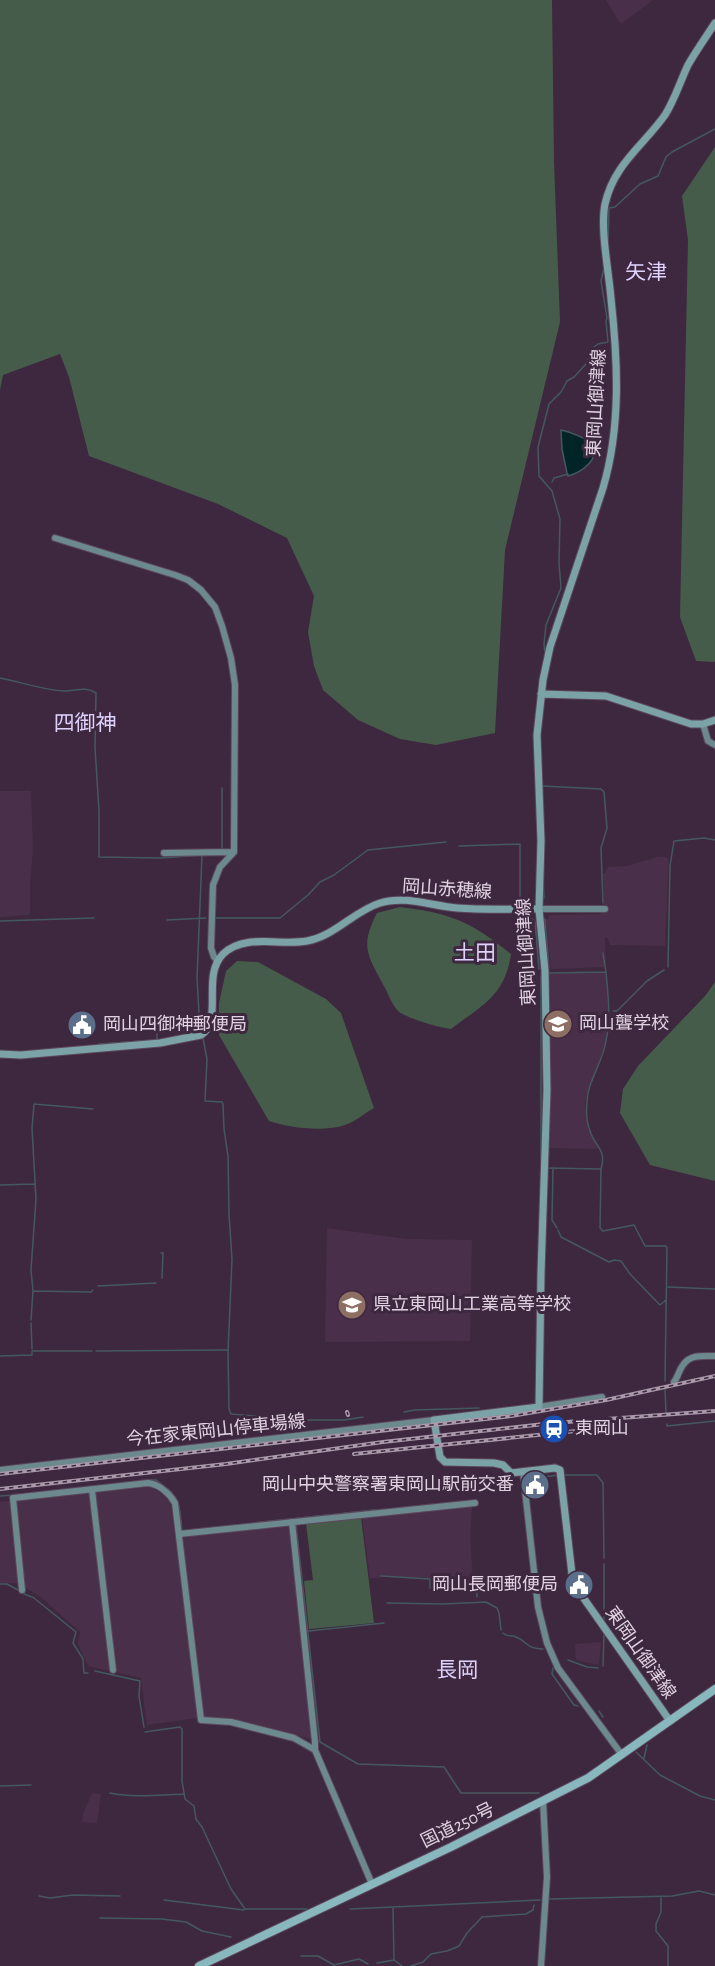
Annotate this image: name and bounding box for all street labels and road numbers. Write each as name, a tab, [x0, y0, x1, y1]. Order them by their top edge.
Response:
street label: 東岡山御津線	[583, 348, 609, 457]
street label: 岡山赤穂線	[401, 876, 493, 902]
street label: 東岡山御津線	[513, 898, 539, 1007]
street label: 今在家東岡山停車場線	[125, 1411, 306, 1449]
street label: 東岡山御津線	[602, 1602, 680, 1702]
street label: 国道250号	[418, 1799, 498, 1851]

